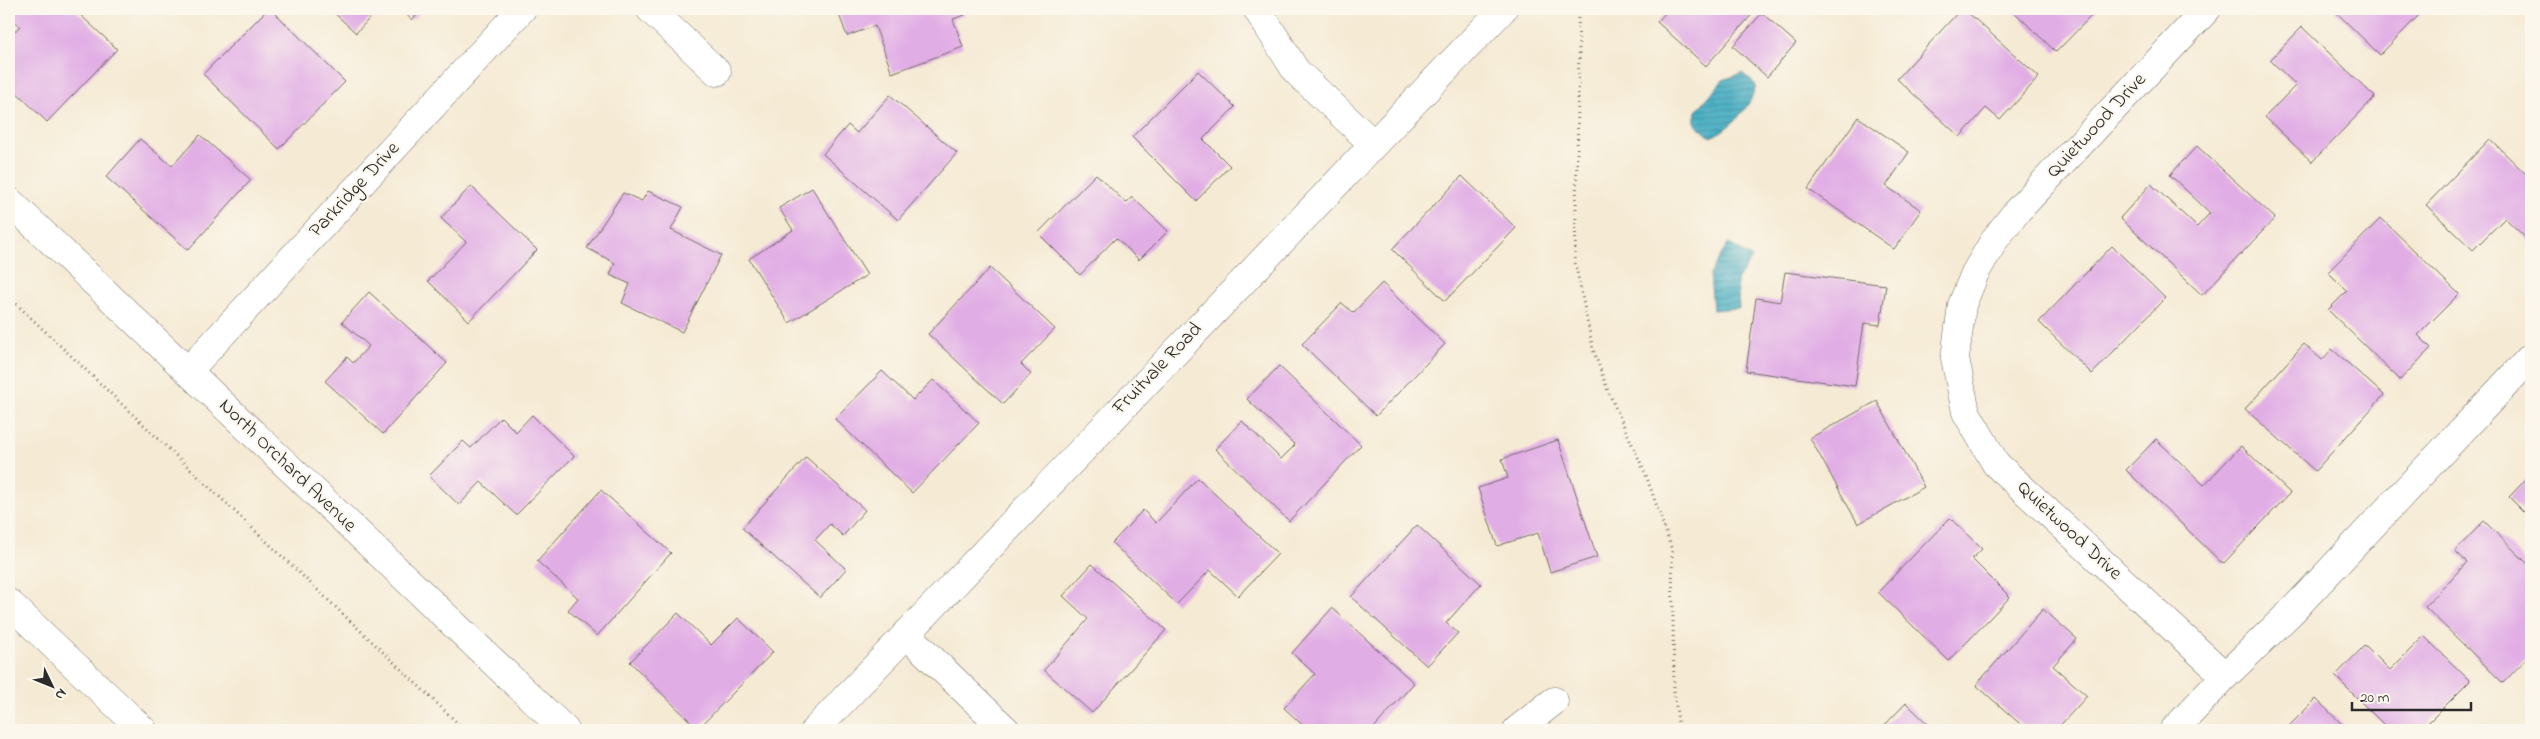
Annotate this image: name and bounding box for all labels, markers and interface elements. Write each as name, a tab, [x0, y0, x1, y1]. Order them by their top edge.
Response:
street label: Quietwood Drive	[2040, 67, 2154, 185]
street label: Parkridge Drive	[303, 136, 408, 245]
street label: Fruitvale Road	[1106, 316, 1210, 422]
street label: North Orchard Avenue	[211, 392, 363, 540]
street label: Quietwood Drive	[2010, 474, 2128, 588]
north arrow	[28, 662, 78, 712]
scale bar	[2352, 679, 2471, 711]
text: N	[50, 683, 71, 704]
text: 20 m	[2360, 687, 2390, 709]

